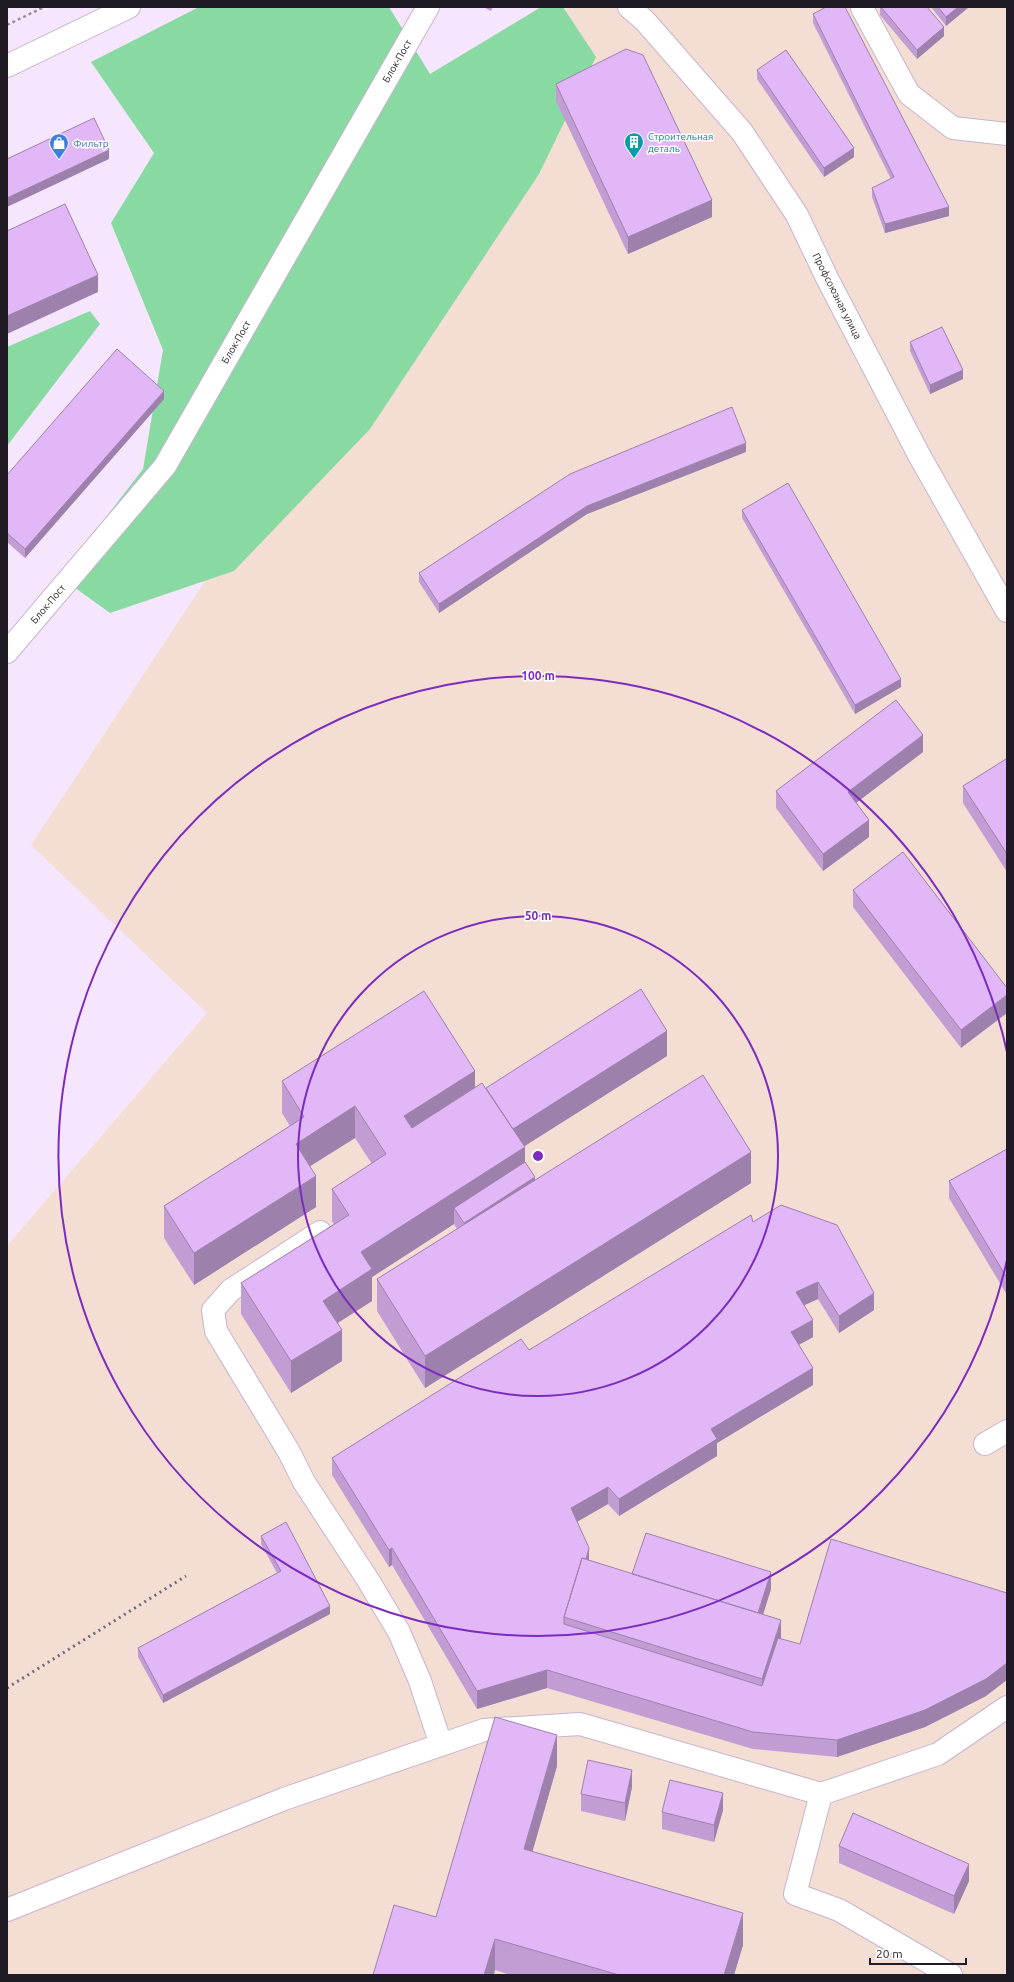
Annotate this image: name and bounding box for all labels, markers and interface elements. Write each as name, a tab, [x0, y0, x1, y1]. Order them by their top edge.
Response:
street label: Блок-Пост	[380, 37, 414, 84]
building icon: Строительная деталь	[623, 131, 645, 159]
place label: Строительная деталь	[648, 131, 713, 154]
shop icon: Фильтр	[48, 132, 70, 160]
place label: Фильтр	[73, 138, 109, 149]
street label: Профсоюзная улица	[810, 251, 864, 341]
street label: Блок-Пост	[219, 318, 253, 365]
street label: Блок-Пост	[28, 582, 68, 626]
text: 100 m	[521, 669, 555, 682]
text: 50 m	[525, 909, 551, 922]
centre of rings	[531, 1149, 545, 1163]
scale bar	[870, 1940, 966, 1966]
text: 20 m	[876, 1947, 903, 1960]

